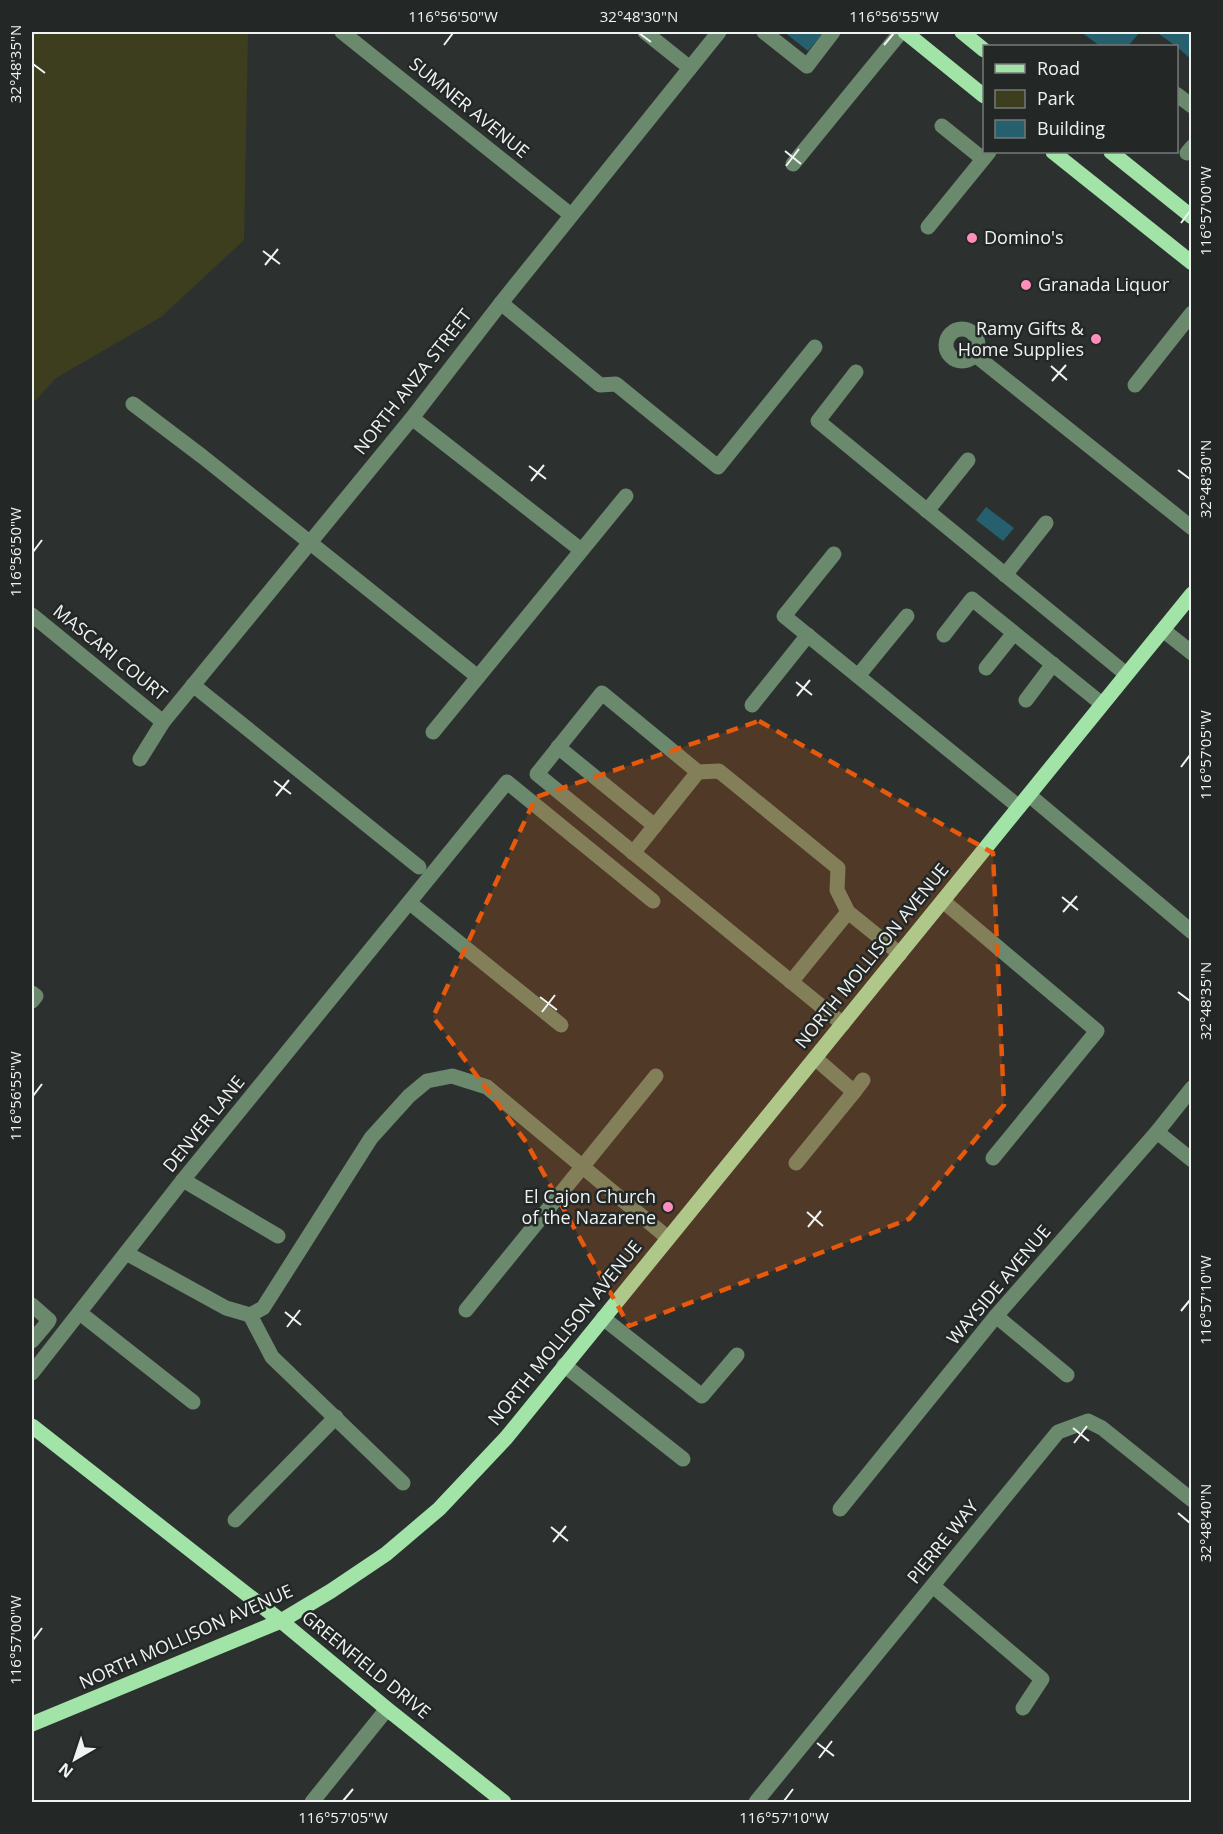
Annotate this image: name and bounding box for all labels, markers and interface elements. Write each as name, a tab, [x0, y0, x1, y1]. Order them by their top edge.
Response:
text: 116°56'50"W	[408, 6, 498, 26]
text: 32°48'30"N	[600, 6, 678, 26]
text: 116°56'55"W	[849, 6, 939, 26]
text: 32°48'35"N	[5, 25, 25, 103]
legend	[983, 45, 1178, 153]
street label: SUMNER AVENUE	[405, 52, 534, 163]
text: Road	[1037, 56, 1080, 80]
text: Park	[1037, 86, 1075, 110]
text: Building	[1037, 116, 1105, 140]
text: 116°57'00"W	[1195, 166, 1215, 256]
place label: Domino's	[984, 225, 1064, 249]
marker: Domino's	[965, 231, 979, 245]
place label: Granada Liquor	[1038, 272, 1170, 296]
marker: Granada Liquor	[1019, 278, 1033, 292]
street label: NORTH ANZA STREET	[348, 304, 477, 459]
place label: Ramy Gifts & Home Supplies	[958, 316, 1085, 361]
marker: Ramy Gifts & Home Supplies	[1089, 332, 1103, 346]
text: 32°48'30"N	[1195, 440, 1215, 518]
text: 116°56'50"W	[5, 507, 25, 597]
street label: MASCARI COURT	[48, 599, 173, 706]
text: 116°57'05"W	[1195, 710, 1215, 800]
street label: NORTH MOLLISON AVENUE	[789, 858, 953, 1053]
text: 32°48'35"N	[1195, 962, 1215, 1040]
text: 116°56'55"W	[5, 1051, 25, 1141]
street label: DENVER LANE	[157, 1070, 250, 1177]
place label: El Cajon Church of the Nazarene	[522, 1184, 656, 1229]
marker: El Cajon Church of the Nazarene	[661, 1200, 675, 1214]
street label: WAYSIDE AVENUE	[941, 1219, 1055, 1349]
street label: NORTH MOLLISON AVENUE	[482, 1235, 646, 1430]
text: 116°57'10"W	[1195, 1255, 1215, 1345]
text: 32°48'40"N	[1195, 1484, 1215, 1562]
street label: PIERRE WAY	[901, 1494, 984, 1588]
street label: NORTH MOLLISON AVENUE	[75, 1578, 296, 1694]
text: 116°57'00"W	[5, 1595, 25, 1685]
street label: GREENFIELD DRIVE	[297, 1605, 436, 1724]
north arrow	[45, 1729, 105, 1789]
text: N	[54, 1758, 78, 1783]
text: 116°57'05"W	[298, 1807, 388, 1827]
text: 116°57'10"W	[739, 1807, 829, 1827]

